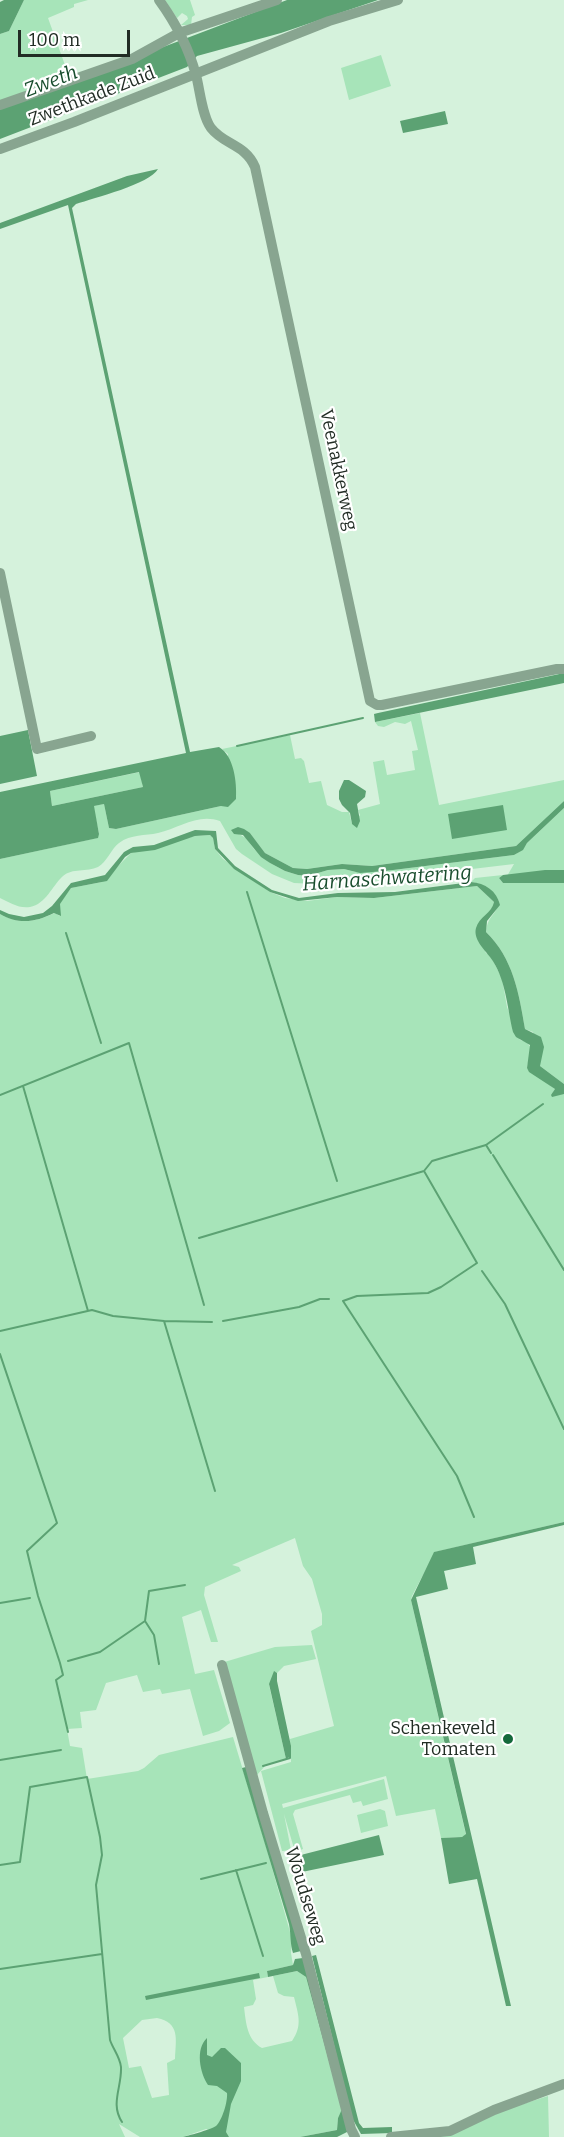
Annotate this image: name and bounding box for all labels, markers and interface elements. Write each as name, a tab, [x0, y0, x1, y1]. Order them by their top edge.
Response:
scale bar	[21, 18, 134, 56]
text: 100 m	[29, 29, 80, 51]
water label: Zweth	[21, 61, 81, 103]
street label: Zwethkade Zuid	[26, 63, 158, 131]
street label: Veenakkerweg	[315, 407, 361, 533]
water label: Harnaschwatering	[302, 861, 472, 897]
place label: Schenkeveld Tomaten	[390, 1718, 496, 1760]
marker: Schenkeveld Tomaten	[501, 1732, 515, 1746]
street label: Woudseweg	[280, 1844, 330, 1948]

